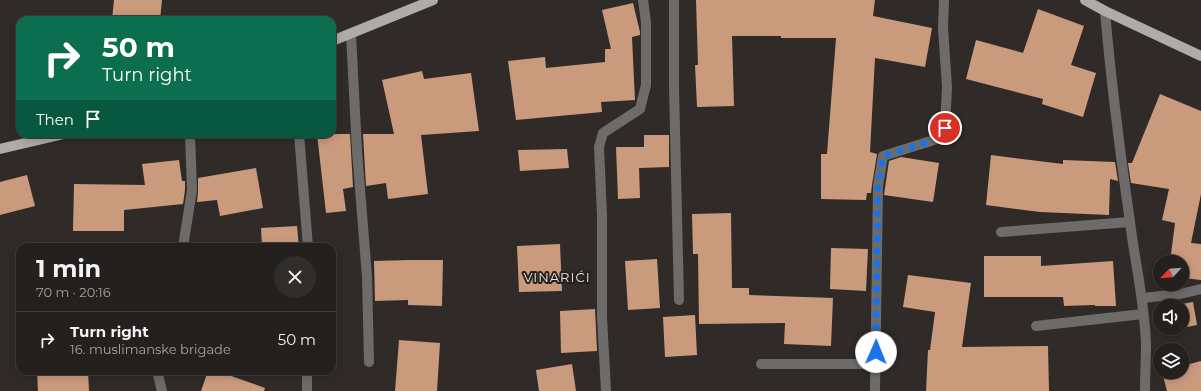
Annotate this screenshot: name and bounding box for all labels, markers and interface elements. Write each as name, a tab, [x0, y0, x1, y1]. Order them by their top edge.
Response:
text: 50 m	[102, 30, 175, 64]
icon: right	[36, 32, 88, 84]
text: Turn right	[102, 64, 192, 86]
icon: arrive	[82, 108, 104, 130]
text: Then	[36, 110, 74, 129]
pin	[928, 111, 962, 145]
icon: arrive	[934, 117, 956, 139]
text: 1 min	[36, 254, 101, 283]
north arrow	[1153, 255, 1189, 291]
map controls	[1153, 255, 1189, 379]
button: close	[274, 256, 316, 298]
district label: VINARIĆI	[523, 269, 591, 285]
text: 70 m · 20:16	[36, 284, 111, 300]
button: sound	[1153, 299, 1189, 335]
text: Turn right	[70, 322, 149, 341]
icon: right	[36, 329, 58, 351]
text: 50 m	[278, 330, 316, 349]
position arrow	[855, 331, 897, 373]
text: 16. muslimanske brigade	[70, 341, 231, 357]
button: layers	[1153, 343, 1189, 379]

